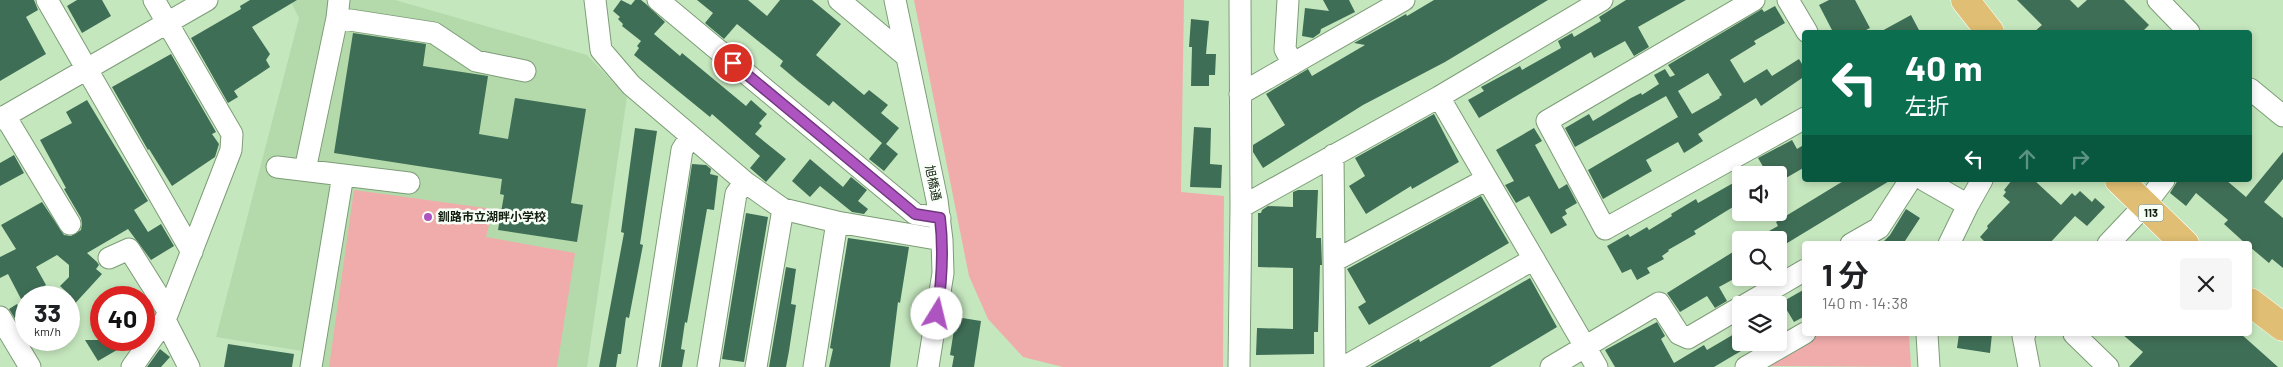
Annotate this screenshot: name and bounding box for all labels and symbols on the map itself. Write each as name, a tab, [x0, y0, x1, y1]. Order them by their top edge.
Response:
pin	[712, 42, 754, 84]
street label: 旭橋通	[923, 164, 945, 202]
road number: 113	[2138, 204, 2164, 222]
place label: 釧路市立湖畔小学校	[437, 209, 546, 223]
marker: 釧路市立湖畔小学校	[422, 211, 434, 223]
speed limit sign: 40	[90, 286, 155, 351]
position arrow	[910, 287, 962, 339]

